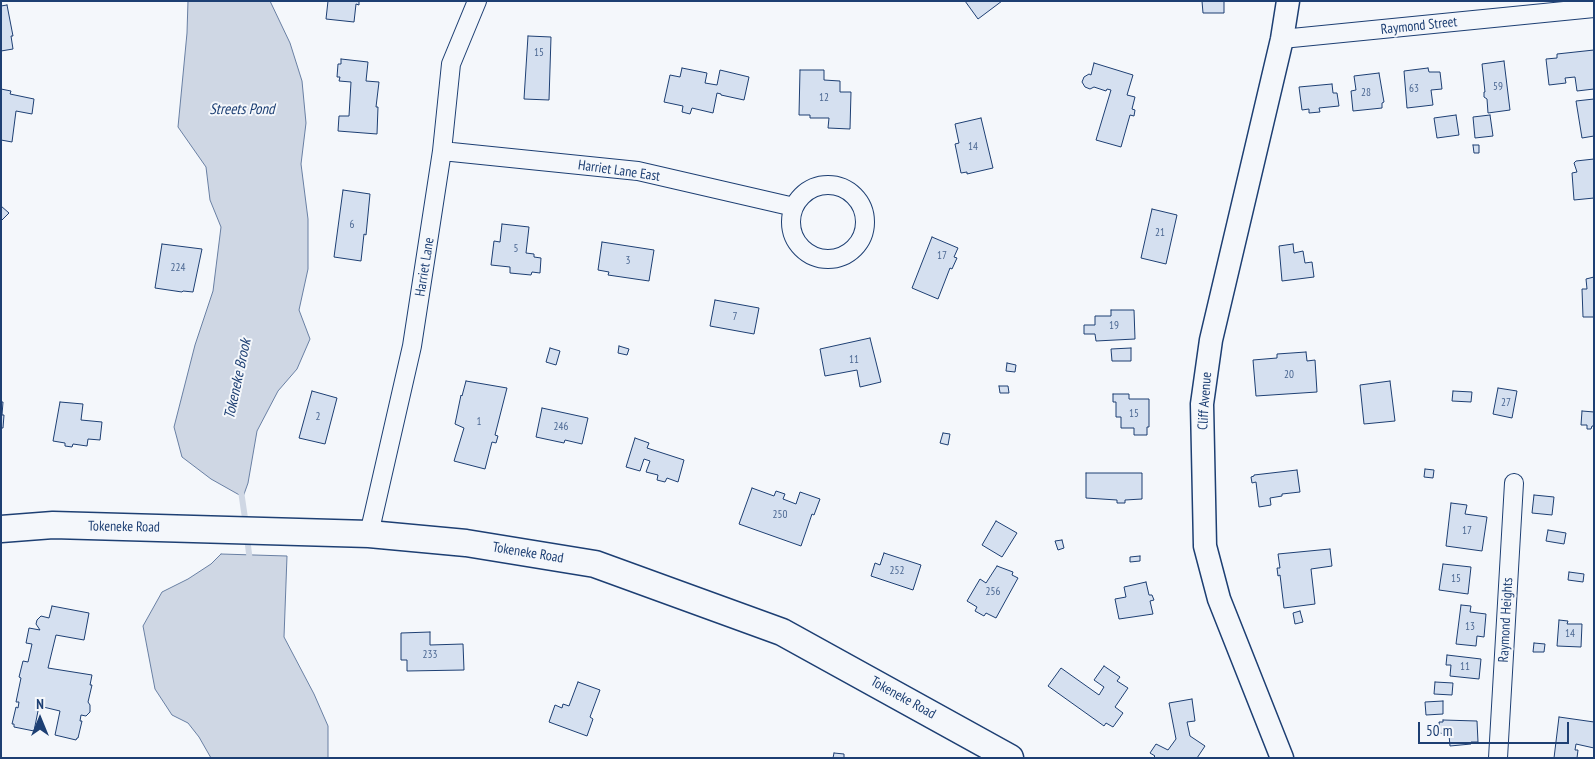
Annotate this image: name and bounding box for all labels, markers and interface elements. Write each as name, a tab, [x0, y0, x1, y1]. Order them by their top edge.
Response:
street label: Raymond Street	[1380, 14, 1458, 38]
house number: 15	[534, 46, 544, 60]
house number: 59	[1493, 80, 1503, 94]
house number: 63	[1409, 82, 1419, 96]
house number: 28	[1361, 86, 1371, 100]
house number: 12	[819, 91, 829, 105]
water label: Streets Pond	[209, 101, 275, 119]
house number: 14	[968, 140, 978, 154]
street label: Harriet Lane East	[577, 157, 661, 185]
house number: 6	[350, 218, 354, 232]
house number: 21	[1155, 226, 1165, 240]
street label: Harriet Lane	[412, 236, 438, 298]
house number: 5	[514, 242, 518, 256]
house number: 17	[937, 249, 947, 263]
house number: 3	[626, 254, 630, 268]
house number: 224	[171, 261, 185, 275]
house number: 7	[733, 310, 737, 324]
house number: 19	[1109, 319, 1119, 333]
water label: Tokeneke Brook	[221, 337, 255, 421]
house number: 11	[849, 353, 859, 367]
house number: 20	[1284, 368, 1294, 382]
street label: Cliff Avenue	[1195, 371, 1215, 431]
house number: 27	[1501, 396, 1511, 410]
house number: 15	[1129, 407, 1139, 421]
house number: 2	[316, 410, 320, 424]
house number: 1	[477, 415, 481, 429]
house number: 246	[554, 420, 568, 434]
house number: 250	[773, 508, 787, 522]
street label: Tokeneke Road	[88, 518, 160, 536]
house number: 17	[1462, 524, 1472, 538]
street label: Tokeneke Road	[491, 539, 565, 567]
house number: 252	[890, 564, 904, 578]
house number: 15	[1451, 572, 1461, 586]
street label: Raymond Heights	[1495, 577, 1517, 663]
house number: 256	[986, 585, 1000, 599]
house number: 13	[1465, 620, 1475, 634]
house number: 14	[1565, 627, 1575, 641]
house number: 233	[423, 648, 437, 662]
house number: 11	[1460, 660, 1470, 674]
street label: Tokeneke Road	[868, 673, 938, 723]
north arrow	[15, 694, 65, 744]
text: N	[36, 695, 44, 713]
scale bar	[1420, 712, 1571, 744]
text: 50 m	[1426, 721, 1452, 740]

